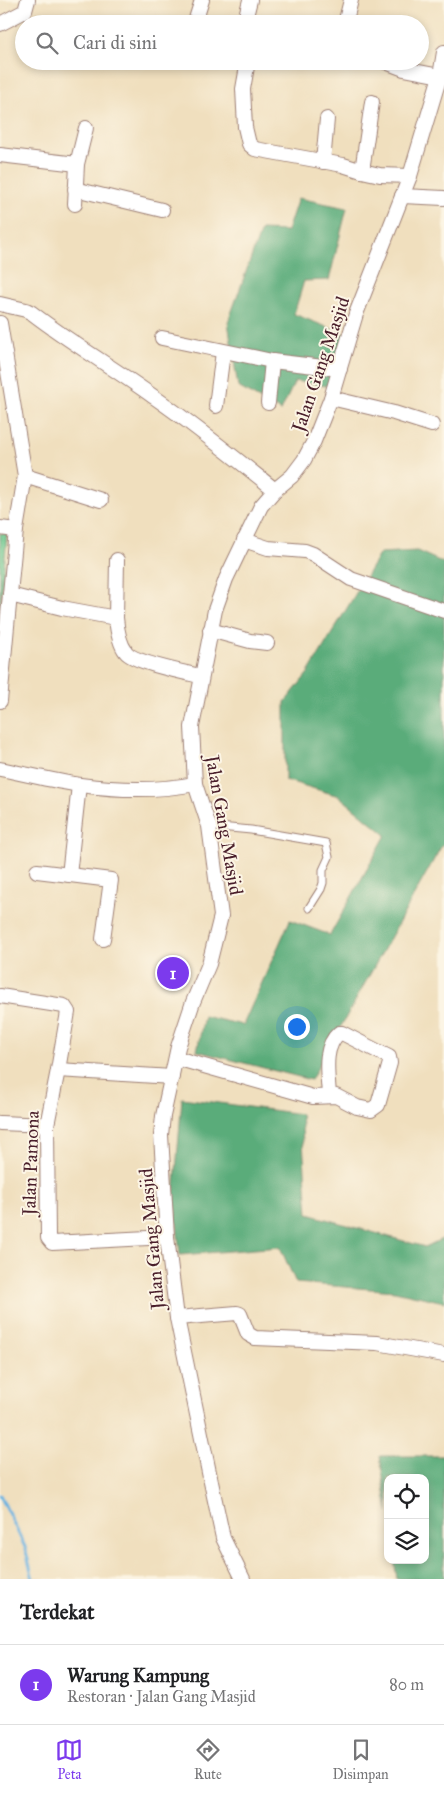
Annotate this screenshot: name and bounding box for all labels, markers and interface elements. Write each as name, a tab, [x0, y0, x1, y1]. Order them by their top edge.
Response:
search box	[15, 15, 429, 70]
icon: search	[33, 29, 61, 57]
text: Cari di sini	[73, 31, 157, 54]
street label: Jalan Gang Masjid	[286, 293, 356, 437]
street label: Jalan Gang Masjid	[200, 751, 248, 898]
pin: 1	[157, 954, 189, 992]
your location	[284, 1014, 310, 1040]
street label: Jalan Pamona	[17, 1109, 45, 1218]
street label: Jalan Gang Masjid	[134, 1167, 170, 1313]
map controls	[384, 1474, 429, 1564]
button: locate	[384, 1474, 429, 1519]
button: layers	[384, 1519, 429, 1564]
text: Terdekat	[20, 1599, 94, 1625]
text: Warung Kampung	[67, 1664, 209, 1687]
text: 1	[33, 1675, 39, 1694]
text: 80 m	[389, 1675, 424, 1694]
text: Restoran · Jalan Gang Masjid	[67, 1687, 256, 1706]
tab: Peta	[55, 1736, 83, 1783]
tab: Rute	[194, 1736, 222, 1783]
tab: Disimpan	[333, 1736, 389, 1783]

